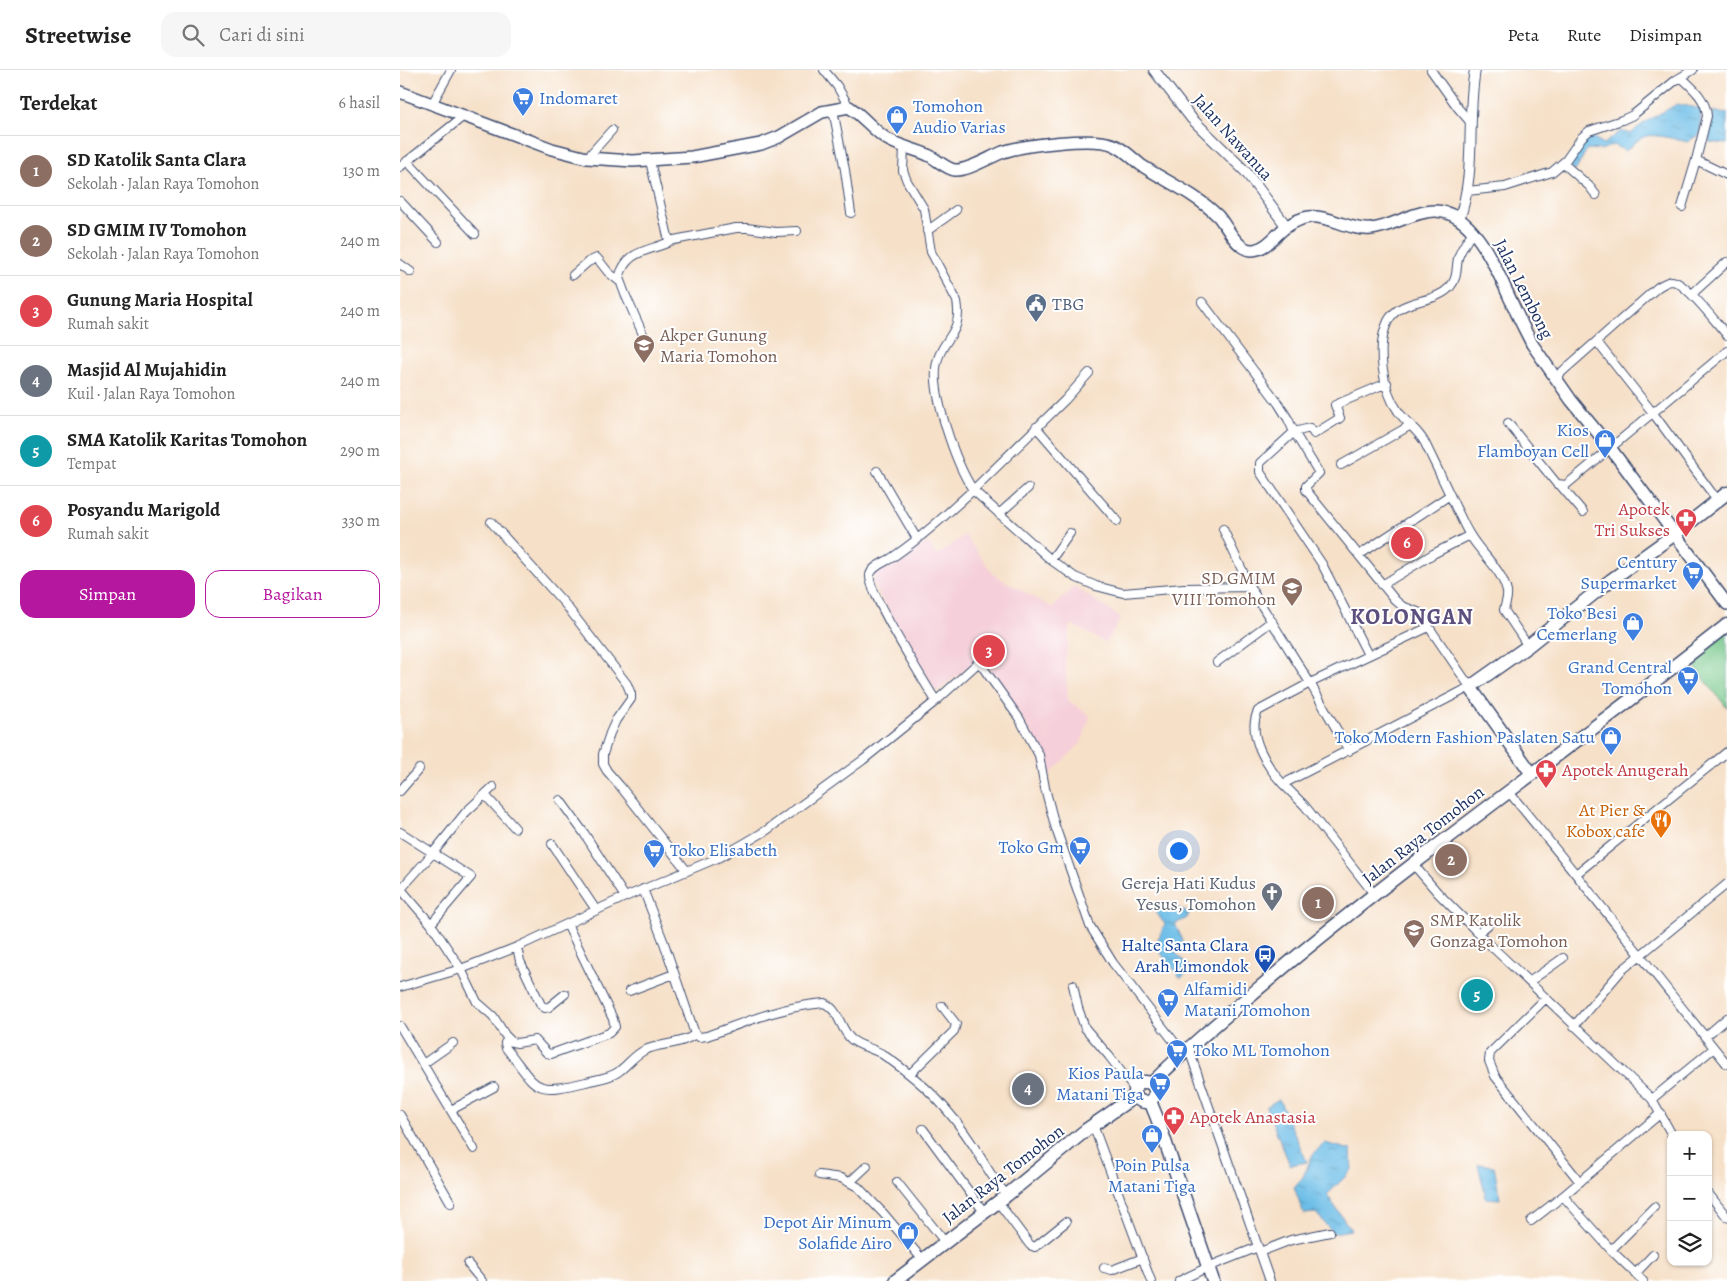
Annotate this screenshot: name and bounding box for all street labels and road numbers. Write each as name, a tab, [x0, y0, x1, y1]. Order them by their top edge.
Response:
street label: Jalan Nawanua	[1187, 88, 1279, 186]
street label: Jalan Lembong	[1489, 235, 1559, 343]
street label: Jalan Raya Tomohon	[1357, 780, 1489, 890]
street label: Jalan Raya Tomohon	[937, 1119, 1069, 1229]

